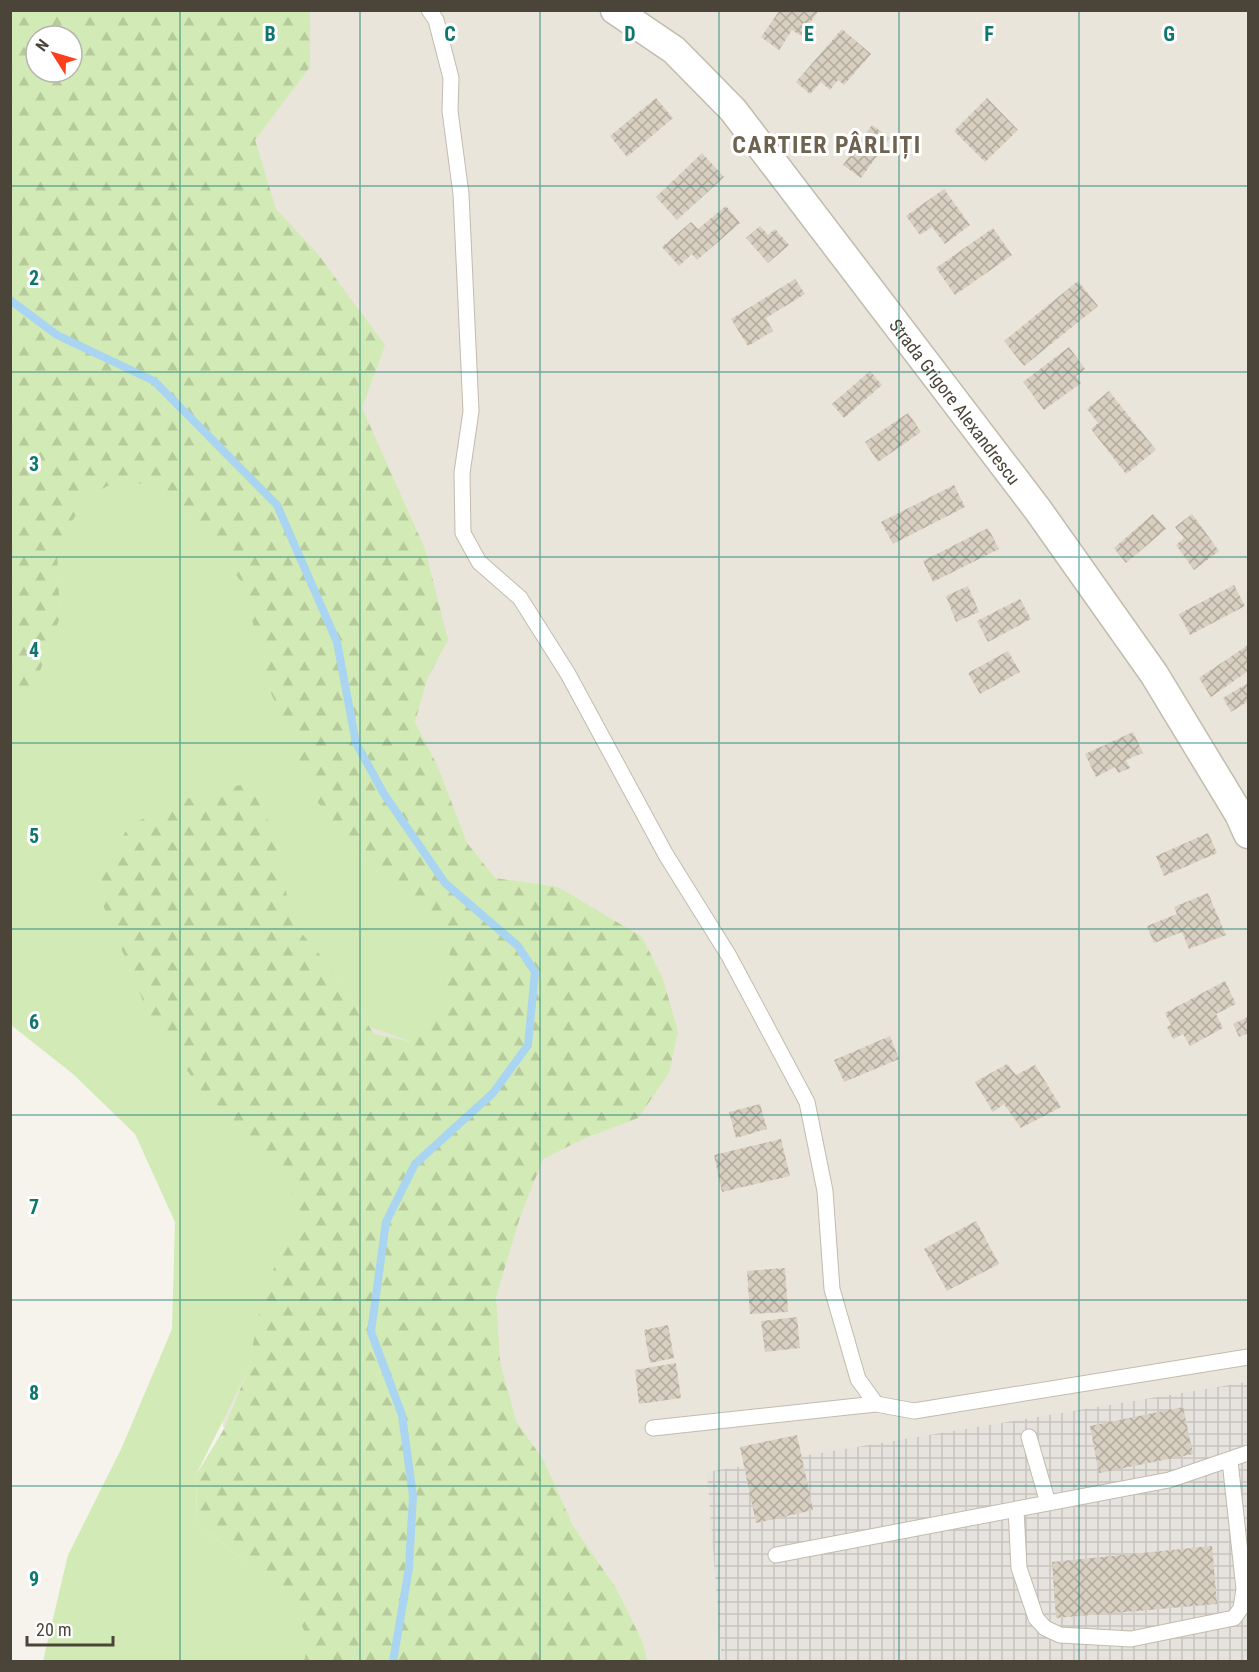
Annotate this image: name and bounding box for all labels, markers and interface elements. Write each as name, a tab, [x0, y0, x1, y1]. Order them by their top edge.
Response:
text: B	[264, 22, 276, 46]
text: C	[444, 22, 456, 46]
text: D	[624, 22, 636, 46]
text: E	[804, 22, 814, 46]
text: F	[984, 22, 994, 46]
text: G	[1163, 22, 1175, 46]
north arrow	[24, 24, 84, 84]
text: N	[32, 36, 53, 55]
district label: CARTIER PÂRLIȚI	[732, 131, 922, 159]
text: 2	[29, 266, 39, 290]
street label: Strada Grigore Alexandrescu	[886, 315, 1025, 488]
text: 3	[29, 452, 39, 476]
text: 4	[29, 638, 39, 662]
text: 5	[29, 824, 39, 848]
text: 6	[29, 1010, 39, 1034]
text: 7	[29, 1195, 39, 1219]
text: 8	[29, 1381, 39, 1405]
text: 9	[29, 1567, 39, 1591]
scale bar	[27, 1609, 112, 1647]
text: 20 m	[36, 1619, 71, 1640]

